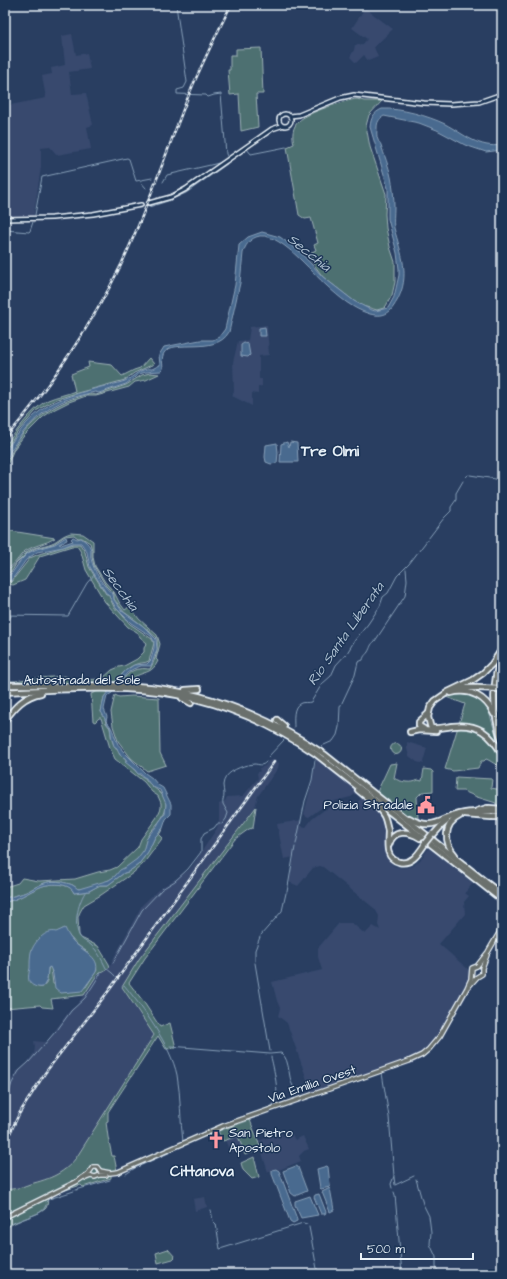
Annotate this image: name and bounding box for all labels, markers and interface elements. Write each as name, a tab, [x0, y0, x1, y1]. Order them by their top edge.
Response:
water label: Secchia	[283, 229, 336, 277]
district label: Tre Olmi	[300, 441, 360, 462]
water label: Secchia	[97, 563, 143, 616]
water label: Rio Santa Liberata	[303, 578, 390, 690]
street label: Autostrada del Sole	[23, 671, 141, 689]
public building icon: Polizia Stradale	[416, 795, 436, 815]
place label: Polizia Stradale	[323, 796, 413, 814]
street label: Via Emilia Ovest	[266, 1060, 359, 1107]
place label: San Pietro Apostolo	[229, 1124, 293, 1157]
church icon: San Pietro Apostolo	[206, 1130, 226, 1150]
district label: Cittanova	[170, 1161, 234, 1182]
scale bar	[361, 1235, 473, 1261]
text: 500 m	[367, 1241, 405, 1258]

